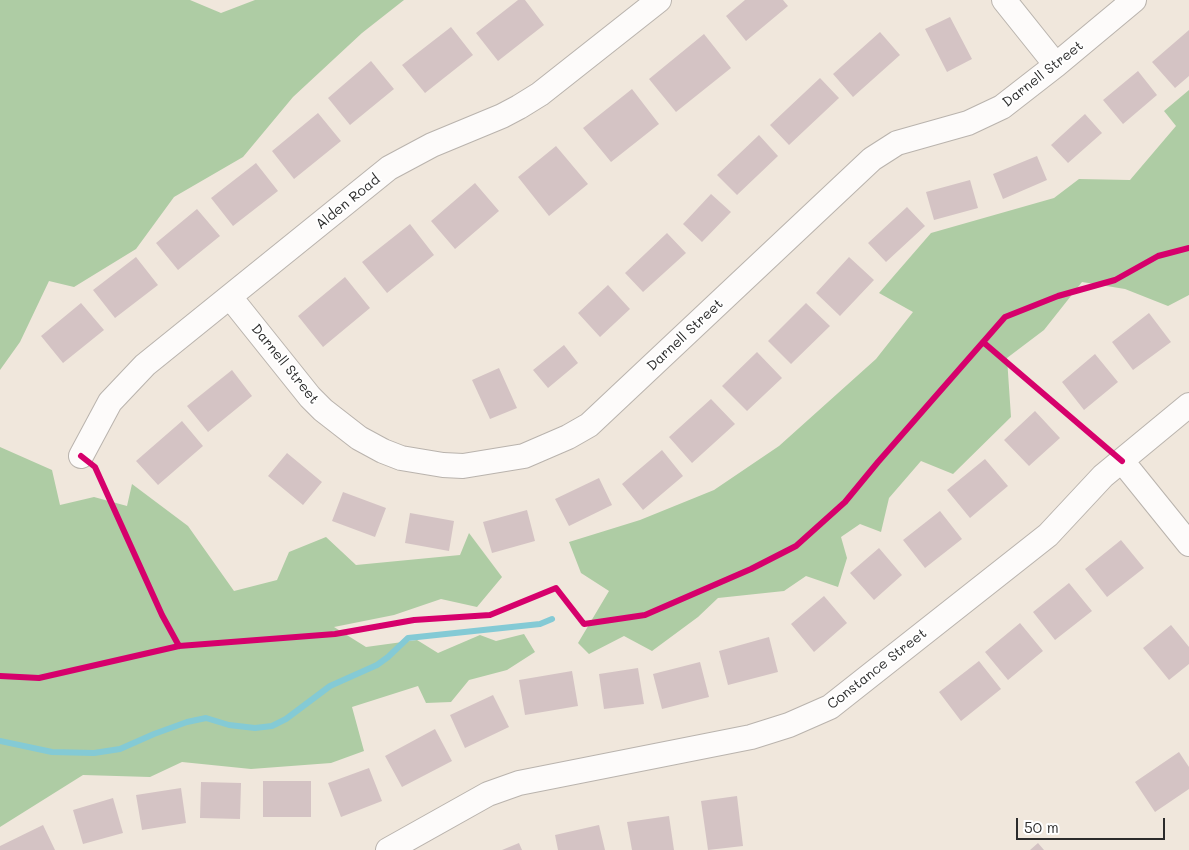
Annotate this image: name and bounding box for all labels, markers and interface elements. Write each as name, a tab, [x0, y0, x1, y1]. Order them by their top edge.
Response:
street label: Darnell Street	[999, 37, 1087, 111]
street label: Alden Road	[312, 171, 384, 233]
street label: Darnell Street	[643, 295, 727, 375]
street label: Darnell Street	[248, 321, 322, 407]
street label: Constance Street	[824, 625, 930, 713]
scale bar	[1019, 808, 1168, 840]
text: 50 m	[1024, 817, 1059, 837]

